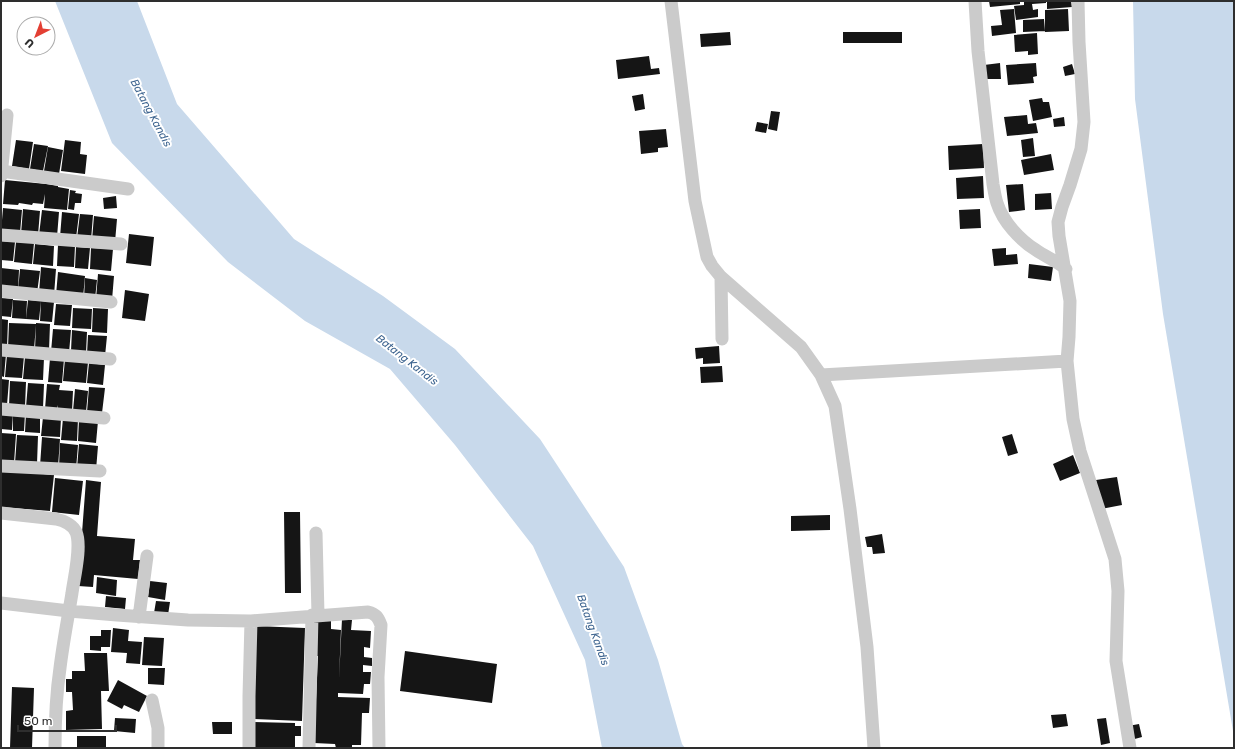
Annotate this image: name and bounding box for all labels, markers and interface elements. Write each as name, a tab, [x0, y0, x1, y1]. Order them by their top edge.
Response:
north arrow	[16, 16, 56, 56]
text: U	[22, 36, 37, 51]
water label: Batang Kandis	[128, 77, 174, 149]
water label: Batang Kandis	[373, 332, 441, 388]
water label: Batang Kandis	[574, 593, 612, 668]
scale bar	[18, 707, 116, 733]
text: 50 m	[24, 714, 52, 728]

